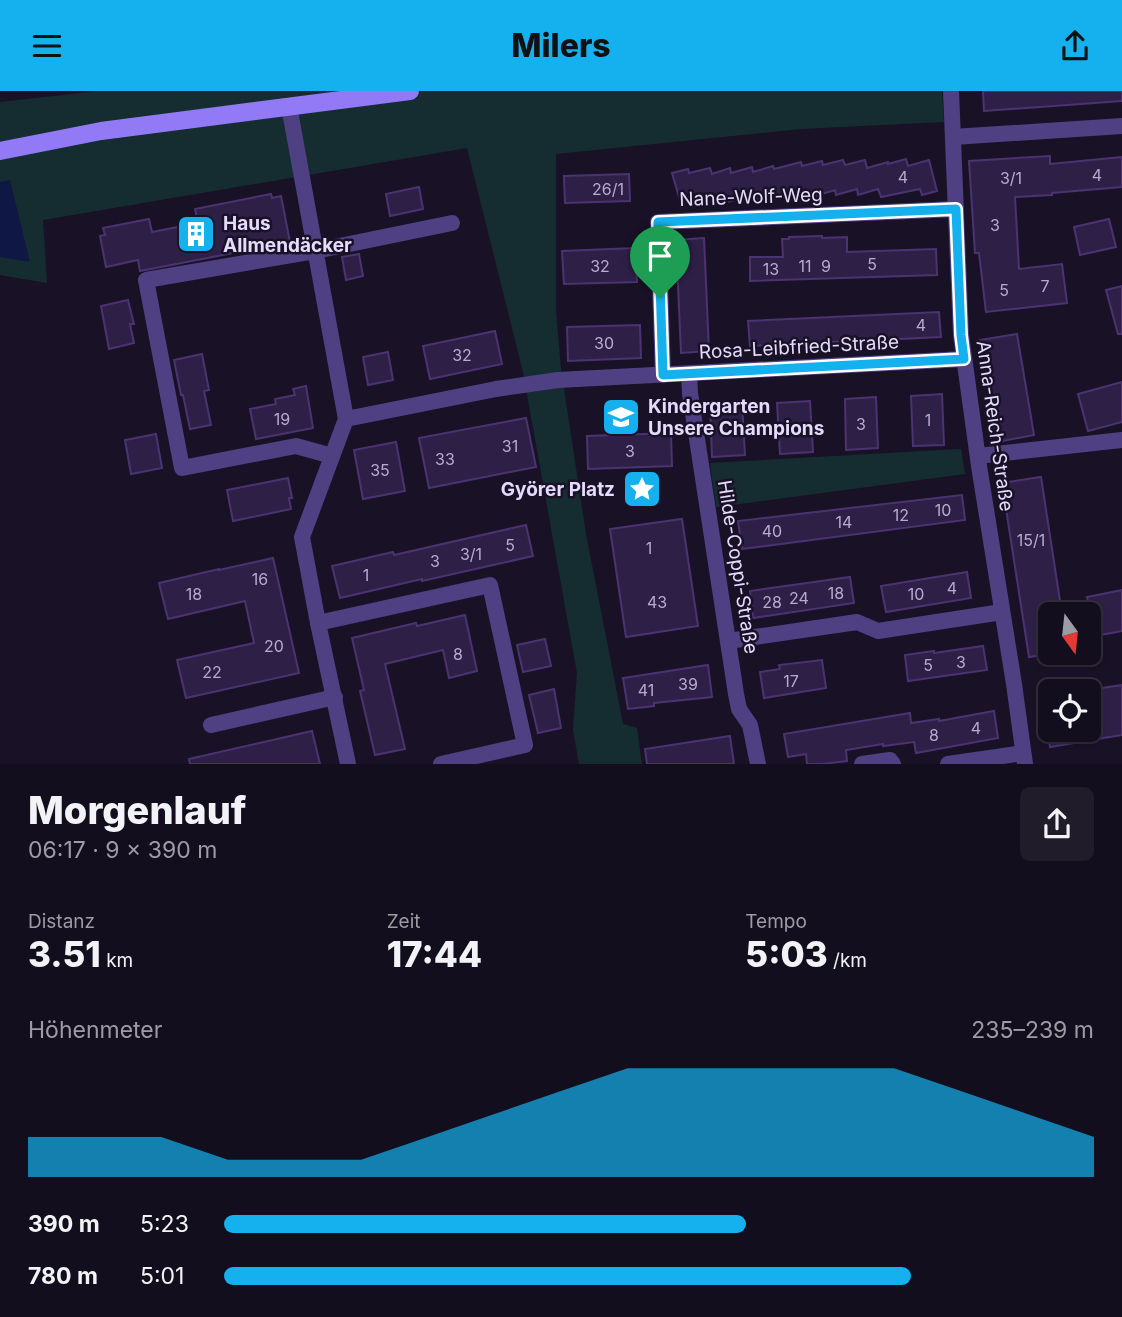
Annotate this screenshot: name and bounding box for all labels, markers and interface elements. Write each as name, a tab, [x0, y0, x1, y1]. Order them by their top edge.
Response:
text: Milers	[511, 26, 611, 65]
icon: menu	[28, 27, 66, 65]
icon: share	[1056, 27, 1094, 65]
house number: 4	[1092, 165, 1102, 185]
house number: 4	[898, 167, 908, 187]
house number: 3/1	[1000, 168, 1022, 188]
house number: 26/1	[592, 179, 624, 199]
street label: Nane-Wolf-Weg	[679, 183, 823, 211]
place label: Haus Allmendäcker	[223, 212, 352, 257]
building icon: Haus Allmendäcker	[175, 213, 217, 255]
house number: 3	[990, 215, 1000, 235]
pin	[630, 226, 690, 298]
icon: arrive	[641, 237, 679, 275]
house number: 5	[867, 254, 877, 274]
house number: 32	[590, 256, 610, 276]
house number: 11	[798, 256, 812, 276]
house number: 9	[821, 256, 831, 276]
house number: 13	[763, 259, 779, 279]
house number: 7	[1040, 276, 1050, 296]
house number: 5	[999, 280, 1009, 300]
house number: 4	[916, 315, 926, 335]
street label: Rosa-Leibfried-Straße	[698, 330, 900, 364]
house number: 30	[594, 333, 614, 353]
street label: Anna-Reich-Straße	[972, 339, 1018, 513]
house number: 32	[452, 345, 472, 365]
place label: Kindergarten Unsere Champions	[648, 395, 824, 440]
school or university icon: Kindergarten Unsere Champions	[600, 396, 642, 438]
house number: 19	[274, 409, 290, 429]
house number: 1	[925, 410, 931, 430]
house number: 3	[856, 414, 866, 434]
house number: 31	[502, 436, 518, 456]
house number: 3	[625, 441, 635, 461]
house number: 33	[435, 449, 455, 469]
house number: 35	[370, 460, 390, 480]
place icon: Györer Platz	[621, 468, 663, 510]
place label: Györer Platz	[501, 478, 615, 501]
street label: Hilde-Coppi-Straße	[713, 478, 763, 656]
house number: 10	[935, 500, 951, 520]
house number: 12	[893, 505, 909, 525]
house number: 14	[836, 512, 852, 532]
house number: 40	[762, 521, 782, 541]
house number: 15/1	[1017, 530, 1045, 550]
house number: 5	[505, 535, 515, 555]
house number: 1	[646, 538, 652, 558]
house number: 3/1	[460, 544, 482, 564]
house number: 3	[430, 551, 440, 571]
house number: 1	[363, 565, 369, 585]
house number: 16	[252, 569, 268, 589]
house number: 4	[947, 578, 957, 598]
house number: 18	[828, 583, 844, 603]
house number: 18	[186, 584, 202, 604]
house number: 10	[908, 584, 924, 604]
house number: 24	[789, 588, 809, 608]
house number: 43	[647, 592, 667, 612]
house number: 28	[762, 592, 782, 612]
north arrow	[1038, 602, 1101, 665]
map controls	[1038, 602, 1101, 742]
house number: 20	[264, 636, 284, 656]
house number: 8	[453, 644, 463, 664]
house number: 3	[956, 652, 966, 672]
house number: 5	[923, 655, 933, 675]
house number: 22	[202, 662, 222, 682]
house number: 17	[783, 671, 799, 691]
house number: 39	[678, 674, 698, 694]
button: locate	[1038, 679, 1101, 742]
house number: 41	[638, 680, 654, 700]
house number: 4	[971, 718, 981, 738]
house number: 8	[929, 725, 939, 745]
text: Morgenlauf	[28, 787, 246, 833]
button: share	[1020, 787, 1094, 861]
text: 06:17 · 9 × 390 m	[28, 836, 217, 864]
text: Distanz	[28, 910, 95, 933]
text: Zeit	[387, 910, 421, 933]
text: Tempo	[745, 910, 807, 933]
text: 3.51	[28, 933, 101, 975]
text: 17:44	[387, 933, 482, 975]
text: 5:03	[745, 933, 828, 975]
text: km	[101, 949, 133, 972]
text: /km	[828, 949, 867, 972]
text: Höhenmeter	[28, 1016, 162, 1044]
text: 235–239 m	[971, 1016, 1094, 1044]
text: 390 m	[28, 1210, 100, 1238]
text: 5:23	[140, 1210, 189, 1238]
text: 780 m	[28, 1262, 98, 1290]
text: 5:01	[140, 1262, 184, 1290]

